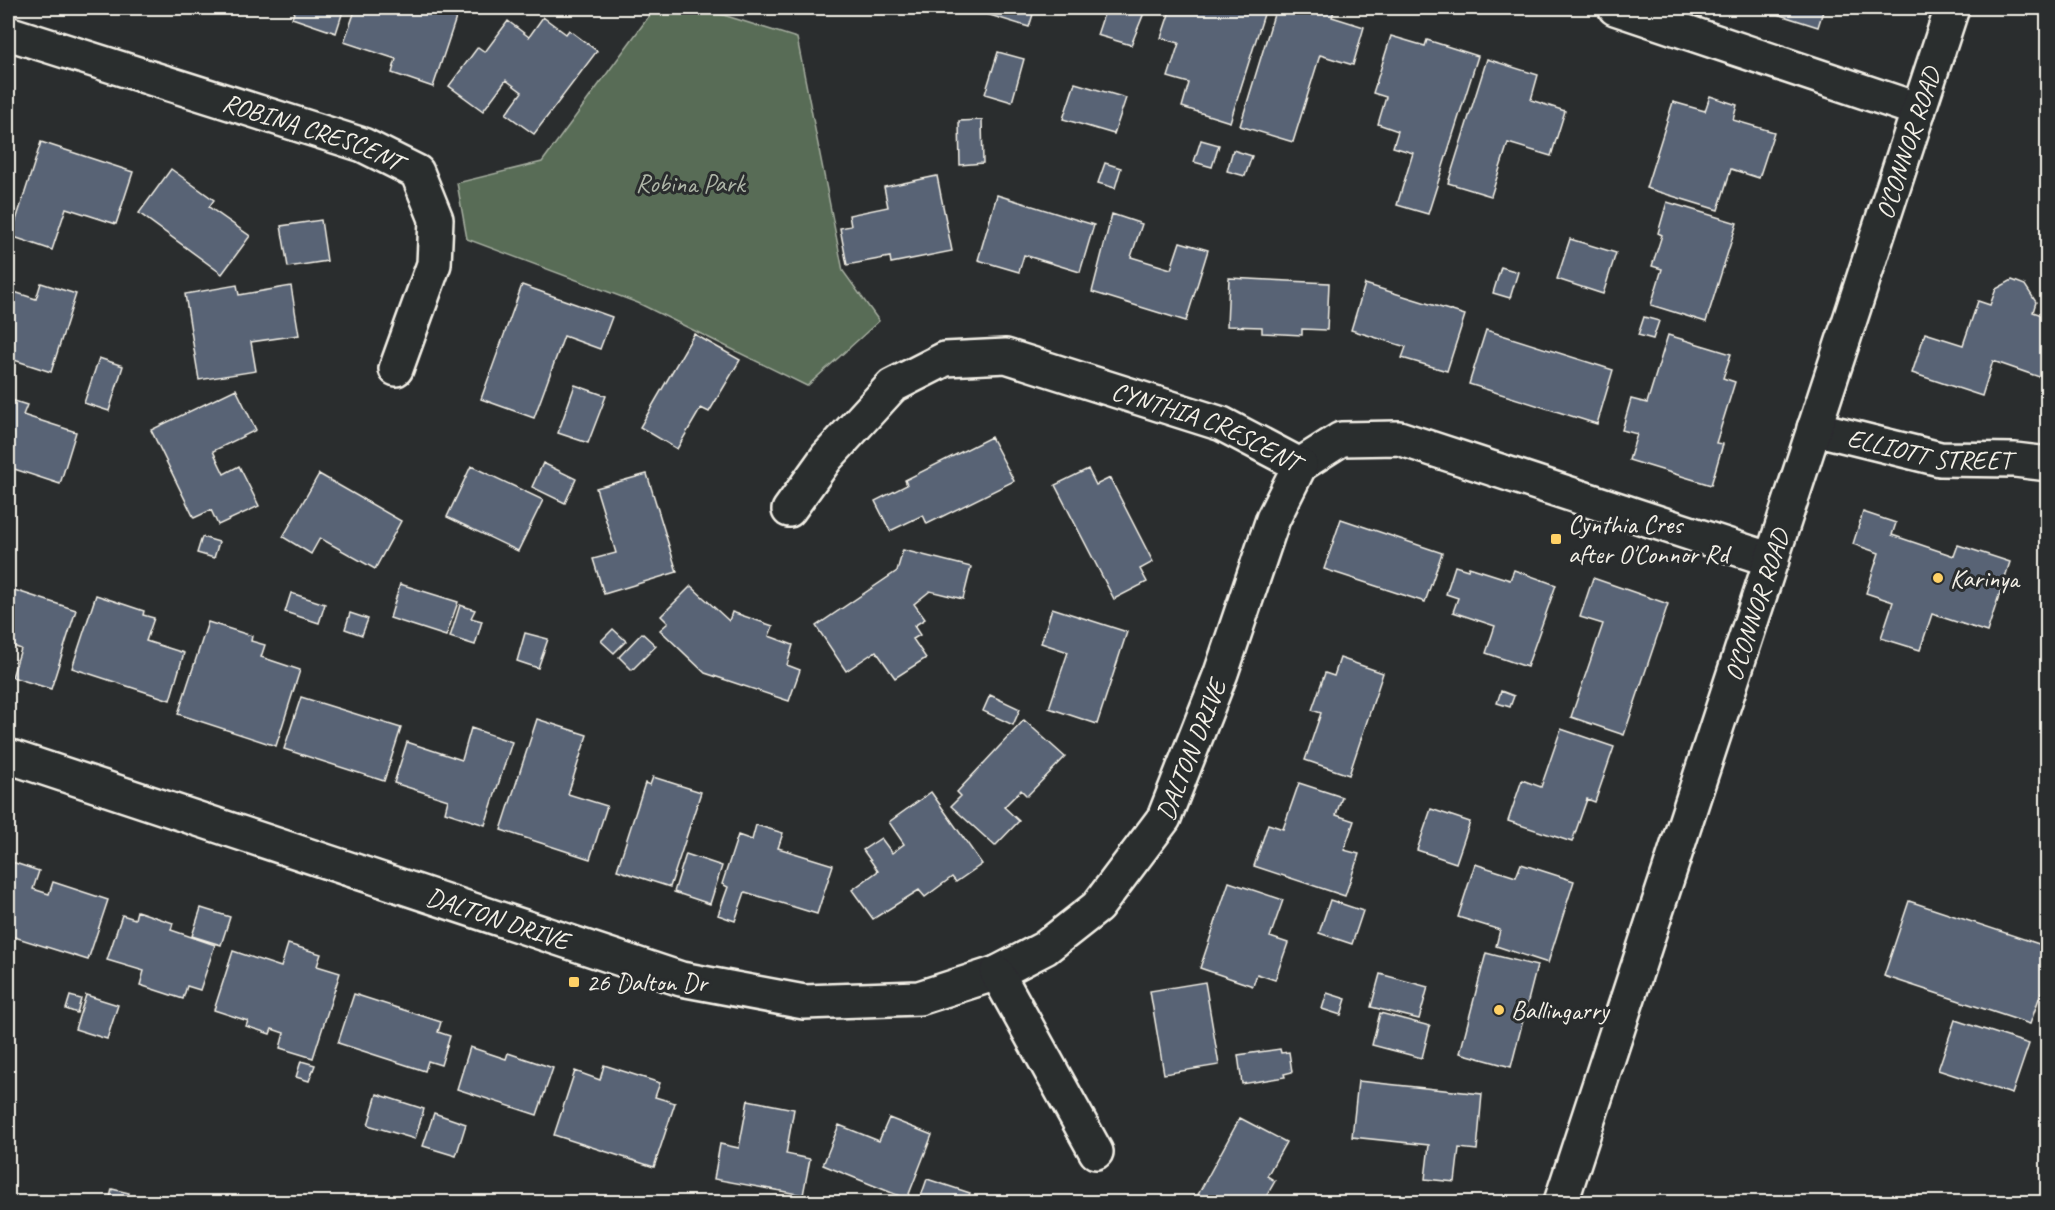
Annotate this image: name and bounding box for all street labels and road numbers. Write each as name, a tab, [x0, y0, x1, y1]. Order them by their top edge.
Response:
street label: O'CONNOR ROAD	[1868, 61, 1949, 223]
street label: ROBINA CRESCENT	[219, 86, 414, 182]
street label: CYNTHIA CRESCENT	[1108, 374, 1311, 482]
street label: ELLIOTT STREET	[1844, 421, 2017, 477]
street label: O'CONNOR ROAD	[1717, 523, 1798, 685]
street label: DALTON DRIVE	[1149, 672, 1235, 825]
street label: DALTON DRIVE	[422, 880, 576, 959]

